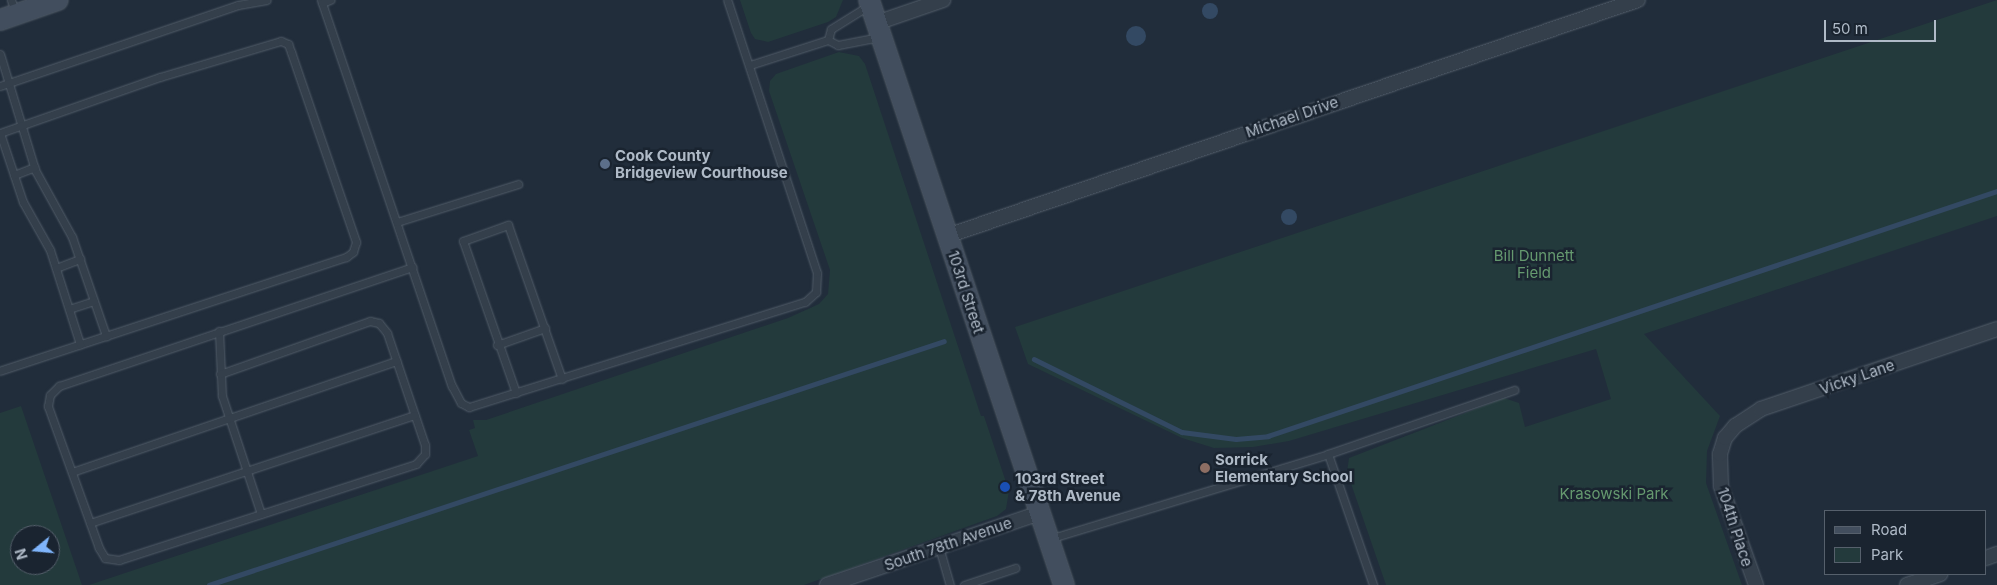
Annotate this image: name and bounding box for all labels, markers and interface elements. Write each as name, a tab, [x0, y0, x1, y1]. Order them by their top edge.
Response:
scale bar	[1827, 10, 1940, 42]
text: 50 m	[1832, 19, 1868, 38]
street label: Michael Drive	[1243, 93, 1341, 141]
place label: Cook County Bridgeview Courthouse	[615, 146, 788, 181]
marker: Cook County Bridgeview Courthouse	[599, 158, 611, 170]
park label: Bill Dunnett Field	[1494, 246, 1574, 281]
street label: 103rd Street	[944, 248, 988, 336]
street label: Vicky Lane	[1817, 356, 1897, 398]
place label: Sorrick Elementary School	[1215, 450, 1353, 485]
marker: Sorrick Elementary School	[1199, 462, 1211, 474]
place label: 103rd Street & 78th Avenue	[1015, 469, 1121, 504]
marker: 103rd Street & 78th Avenue	[999, 481, 1011, 493]
park label: Krasowski Park	[1559, 485, 1669, 503]
street label: 104th Place	[1714, 485, 1756, 569]
legend	[1824, 510, 1987, 575]
street label: South 78th Avenue	[882, 514, 1014, 574]
text: Road	[1871, 520, 1907, 539]
north arrow	[10, 525, 60, 575]
text: Park	[1871, 545, 1903, 564]
text: N	[11, 547, 31, 562]

